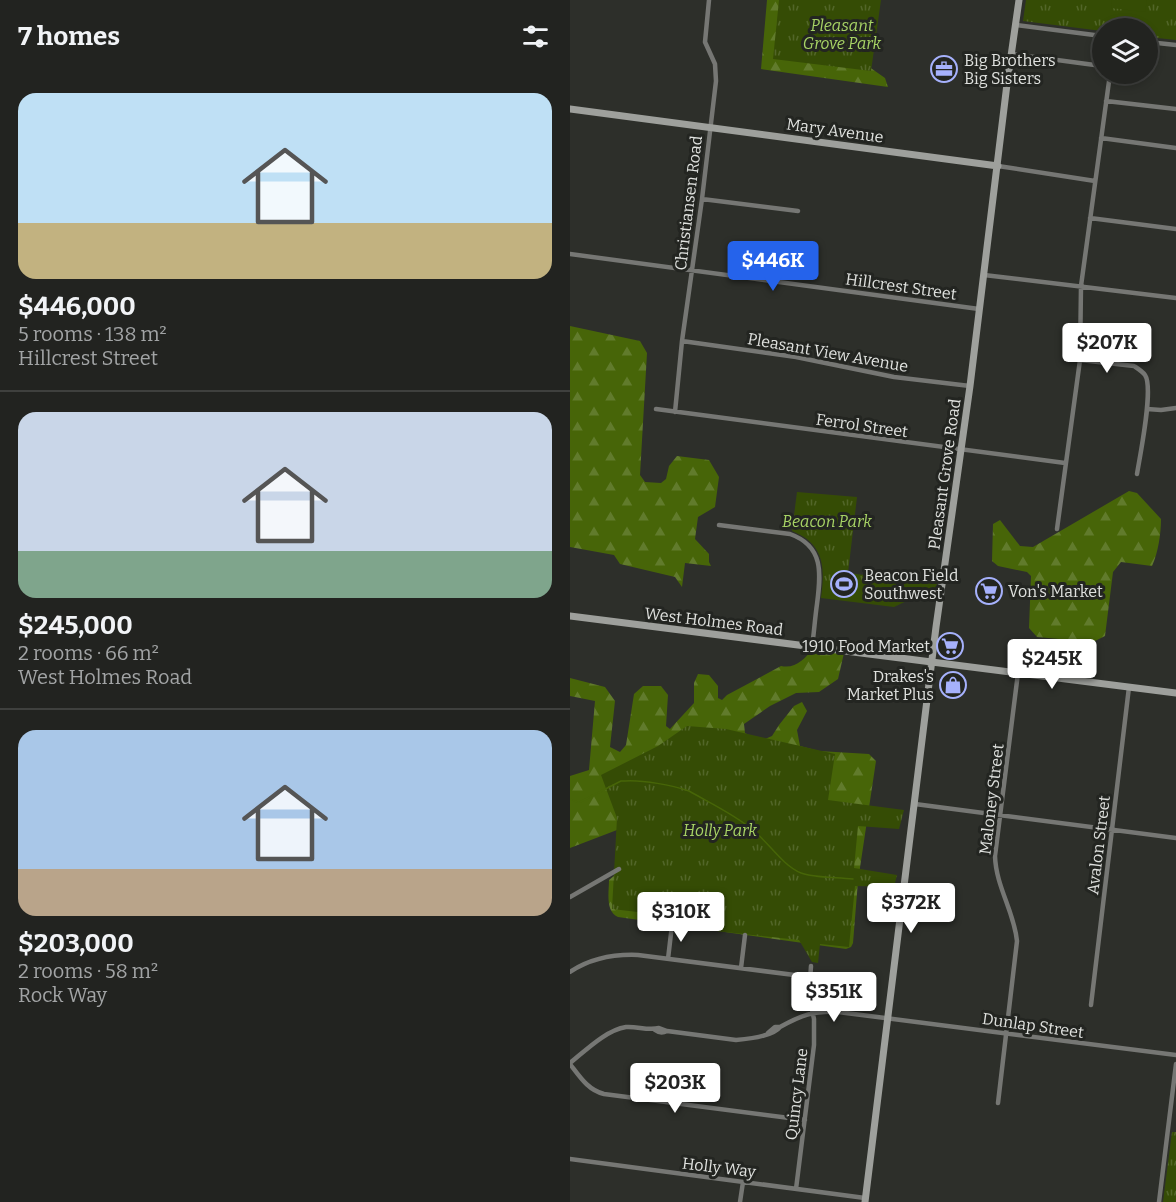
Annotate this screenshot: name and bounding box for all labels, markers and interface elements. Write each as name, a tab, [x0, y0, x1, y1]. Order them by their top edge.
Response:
park label: Pleasant Grove Park	[803, 16, 882, 53]
map controls	[1092, 18, 1158, 84]
button: layers	[1092, 18, 1158, 84]
icon: filters	[519, 20, 552, 53]
text: 7 homes	[18, 21, 120, 52]
place label: Big Brothers Big Sisters	[964, 51, 1056, 88]
office icon: Big Brothers Big Sisters	[929, 54, 959, 84]
street label: Mary Avenue	[785, 114, 885, 147]
icon: home	[231, 132, 339, 240]
street label: Christiansen Road	[671, 134, 706, 272]
pin: $446K	[731, 241, 815, 292]
text: $446K	[742, 248, 804, 272]
street label: Hillcrest Street	[844, 269, 958, 304]
text: $446,000	[18, 291, 136, 322]
text: 5 rooms · 138 m²	[18, 322, 167, 346]
pin: $207K	[1065, 323, 1149, 374]
street label: Pleasant View Avenue	[746, 329, 910, 376]
text: $207K	[1076, 330, 1138, 354]
text: Hillcrest Street	[18, 346, 158, 370]
street label: Pleasant Grove Road	[925, 397, 965, 551]
street label: Ferrol Street	[815, 410, 909, 441]
icon: home	[231, 451, 339, 559]
park label: Beacon Park	[782, 512, 872, 531]
place label: Beacon Field Southwest	[864, 566, 959, 603]
sports icon: Beacon Field Southwest	[829, 569, 859, 599]
supermarket icon: Von's Market	[974, 576, 1004, 606]
place label: Von's Market	[1008, 582, 1103, 601]
street label: West Holmes Road	[644, 604, 785, 639]
text: $245,000	[18, 610, 133, 641]
supermarket icon: 1910 Food Market	[935, 631, 965, 661]
place label: 1910 Food Market	[802, 637, 930, 656]
pin: $245K	[1010, 639, 1094, 690]
text: 2 rooms · 66 m²	[18, 641, 159, 665]
text: $245K	[1022, 646, 1082, 670]
text: West Holmes Road	[18, 665, 192, 689]
place label: Drakes's Market Plus	[847, 667, 934, 704]
shop icon: Drakes's Market Plus	[938, 670, 968, 700]
street label: Maloney Street	[975, 742, 1008, 856]
icon: home	[231, 769, 339, 877]
street label: Avalon Street	[1083, 794, 1114, 896]
park label: Holly Park	[683, 821, 757, 840]
pin: $372K	[869, 883, 953, 934]
text: $372K	[881, 890, 941, 914]
pin: $310K	[639, 892, 723, 943]
text: $310K	[651, 899, 711, 923]
text: $203,000	[18, 928, 134, 959]
text: 2 rooms · 58 m²	[18, 959, 158, 983]
pin: $351K	[792, 972, 876, 1023]
text: $351K	[805, 979, 863, 1003]
text: Rock Way	[18, 983, 107, 1007]
street label: Dunlap Street	[981, 1009, 1085, 1042]
street label: Quincy Lane	[781, 1047, 812, 1141]
pin: $203K	[633, 1063, 717, 1114]
text: $203K	[644, 1070, 706, 1094]
street label: Holly Way	[681, 1154, 757, 1182]

